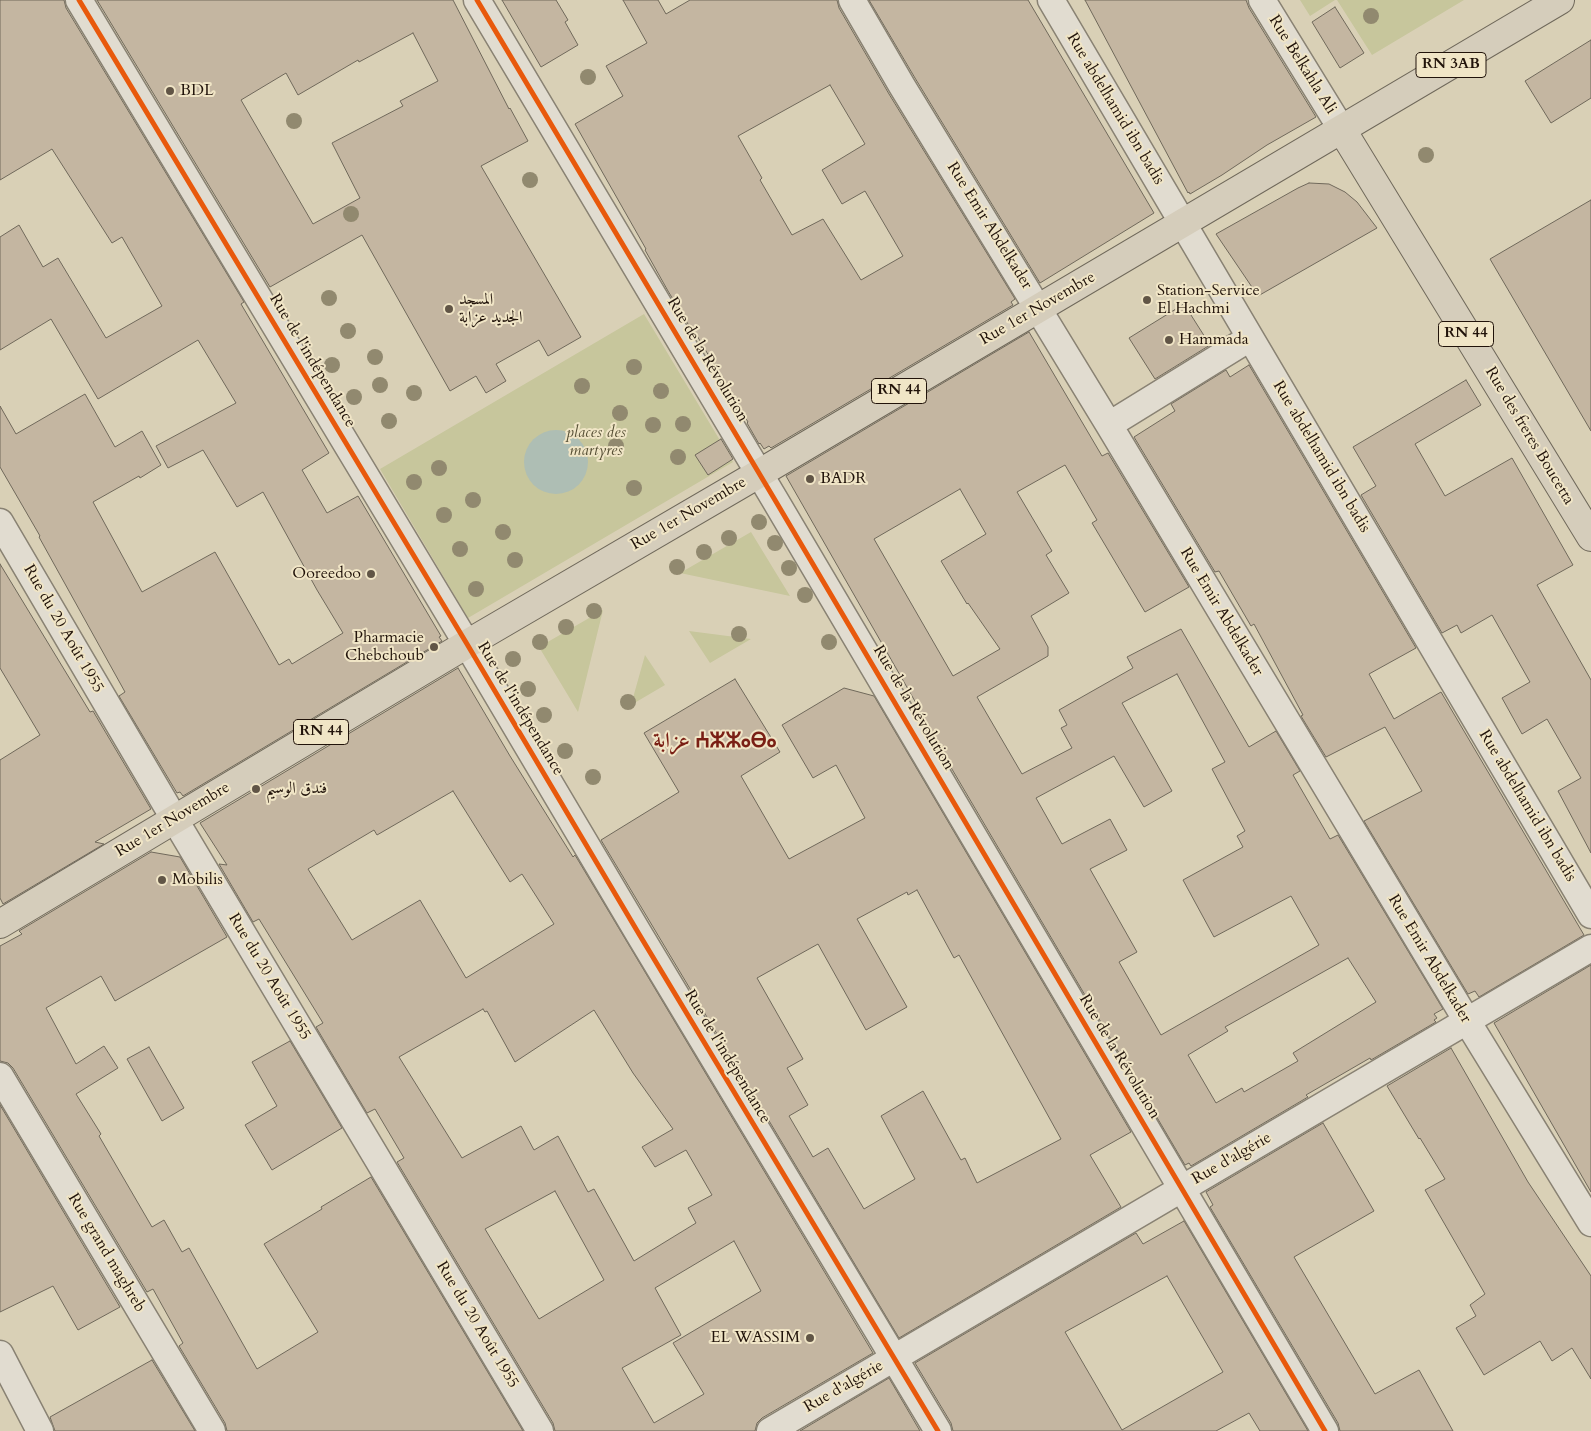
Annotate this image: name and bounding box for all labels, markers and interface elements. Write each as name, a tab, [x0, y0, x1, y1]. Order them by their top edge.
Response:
street label: Rue Belkahla Ali	[1264, 12, 1340, 118]
street label: Rue abdelhamid ibn badis	[1062, 30, 1168, 188]
road number: RN 3AB	[1416, 52, 1486, 78]
place label: BDL	[180, 81, 214, 101]
marker: BDL	[164, 85, 176, 97]
street label: Rue Emir Abdelkader	[942, 159, 1036, 293]
street label: Rue 1er Novembre	[977, 268, 1099, 350]
place label: Station-Service El Hachmi	[1157, 281, 1260, 319]
place label: المسجد الجديد عزابة	[459, 290, 523, 328]
street label: Rue de l'indépendance	[264, 291, 360, 431]
street label: Rue de la Révolution	[662, 294, 752, 426]
marker: Station-Service El Hachmi	[1141, 294, 1153, 306]
marker: المسجد الجديد عزابة	[443, 303, 455, 315]
road number: RN 44	[1438, 322, 1494, 346]
place label: Hammada	[1179, 330, 1249, 350]
marker: Hammada	[1163, 334, 1175, 346]
street label: Rue des freres Boucetta	[1480, 364, 1578, 508]
road number: RN 44	[872, 378, 926, 404]
street label: Rue abdelhamid ibn badis	[1268, 378, 1374, 536]
park label: places des martyres	[566, 423, 626, 461]
place label: BADR	[820, 469, 866, 489]
street label: Rue 1er Novembre	[628, 473, 750, 555]
marker: BADR	[804, 473, 816, 485]
street label: Rue Emir Abdelkader	[1175, 544, 1267, 680]
street label: Rue du 20 Août 1955	[19, 562, 107, 696]
place label: Ooreedoo	[292, 564, 361, 584]
marker: Ooreedoo	[365, 568, 377, 580]
place label: Pharmacie Chebchoub	[345, 628, 424, 666]
street label: Rue de l'indépendance	[472, 639, 568, 779]
marker: Pharmacie Chebchoub	[428, 641, 440, 653]
street label: Rue de la Révolution	[868, 642, 958, 774]
road number: RN 44	[294, 720, 348, 744]
street label: Rue abdelhamid ibn badis	[1474, 727, 1580, 885]
district label: عزابة ⵄⵣⵣⴰⴱⴰ	[653, 729, 777, 755]
street label: Rue 1er Novembre	[112, 778, 234, 862]
place label: فندق الوسيم	[266, 779, 327, 799]
marker: فندق الوسيم	[250, 783, 262, 795]
place label: Mobilis	[172, 870, 223, 890]
marker: Mobilis	[156, 874, 168, 886]
street label: Rue Emir Abdelkader	[1383, 891, 1475, 1027]
street label: Rue du 20 Août 1955	[224, 910, 314, 1044]
street label: Rue de l'indépendance	[679, 987, 775, 1127]
street label: Rue de la Révolution	[1074, 991, 1164, 1123]
street label: Rue d'algérie	[1189, 1129, 1275, 1189]
street label: Rue grand maghreb	[63, 1190, 149, 1316]
street label: Rue du 20 Août 1955	[432, 1258, 522, 1392]
place label: EL WASSIM	[711, 1328, 800, 1348]
marker: EL WASSIM	[804, 1332, 816, 1344]
street label: Rue d'algérie	[801, 1357, 887, 1417]

